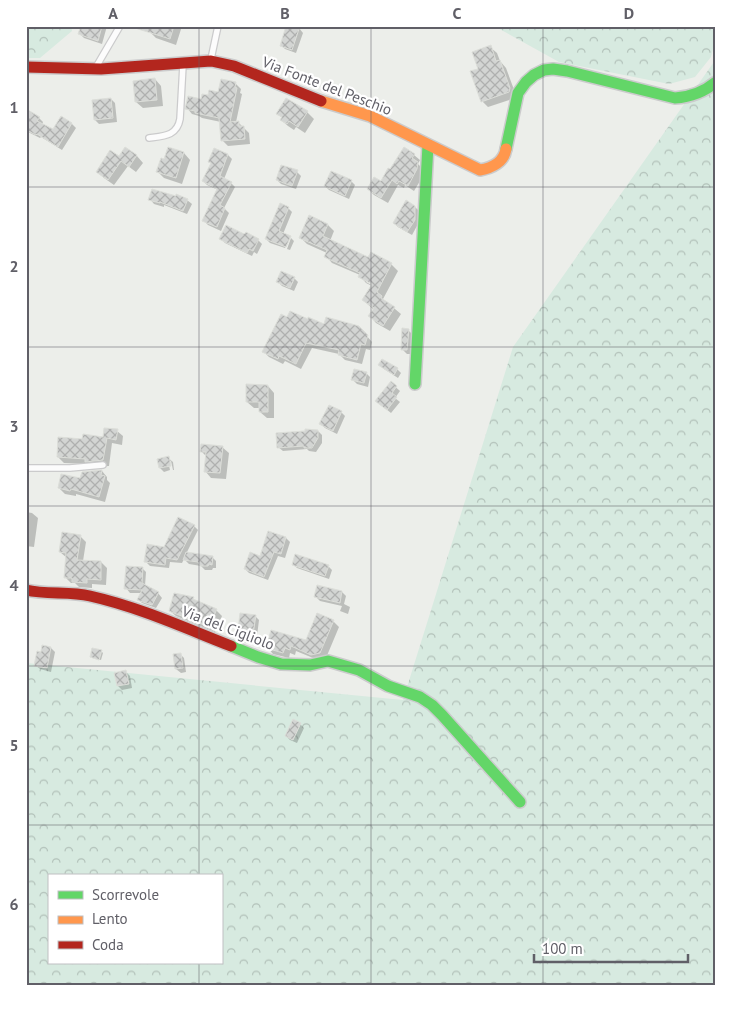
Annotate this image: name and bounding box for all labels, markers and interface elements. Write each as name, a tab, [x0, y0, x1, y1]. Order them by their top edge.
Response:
text: A	[108, 3, 118, 23]
text: B	[280, 3, 290, 23]
text: C	[453, 3, 462, 23]
text: D	[624, 3, 634, 23]
street label: Via Fonte del Peschio	[259, 52, 395, 119]
text: 1	[9, 97, 19, 117]
text: 2	[9, 256, 19, 276]
text: 3	[9, 416, 19, 436]
text: 4	[9, 575, 19, 595]
street label: Via del Cigliolo	[178, 601, 277, 654]
text: 5	[9, 735, 19, 755]
legend	[48, 874, 222, 964]
text: Scorrevole	[92, 885, 159, 904]
text: 6	[9, 894, 19, 914]
text: Lento	[92, 909, 128, 928]
scale bar	[534, 932, 688, 964]
text: Coda	[92, 935, 124, 954]
text: 100 m	[542, 939, 583, 958]

